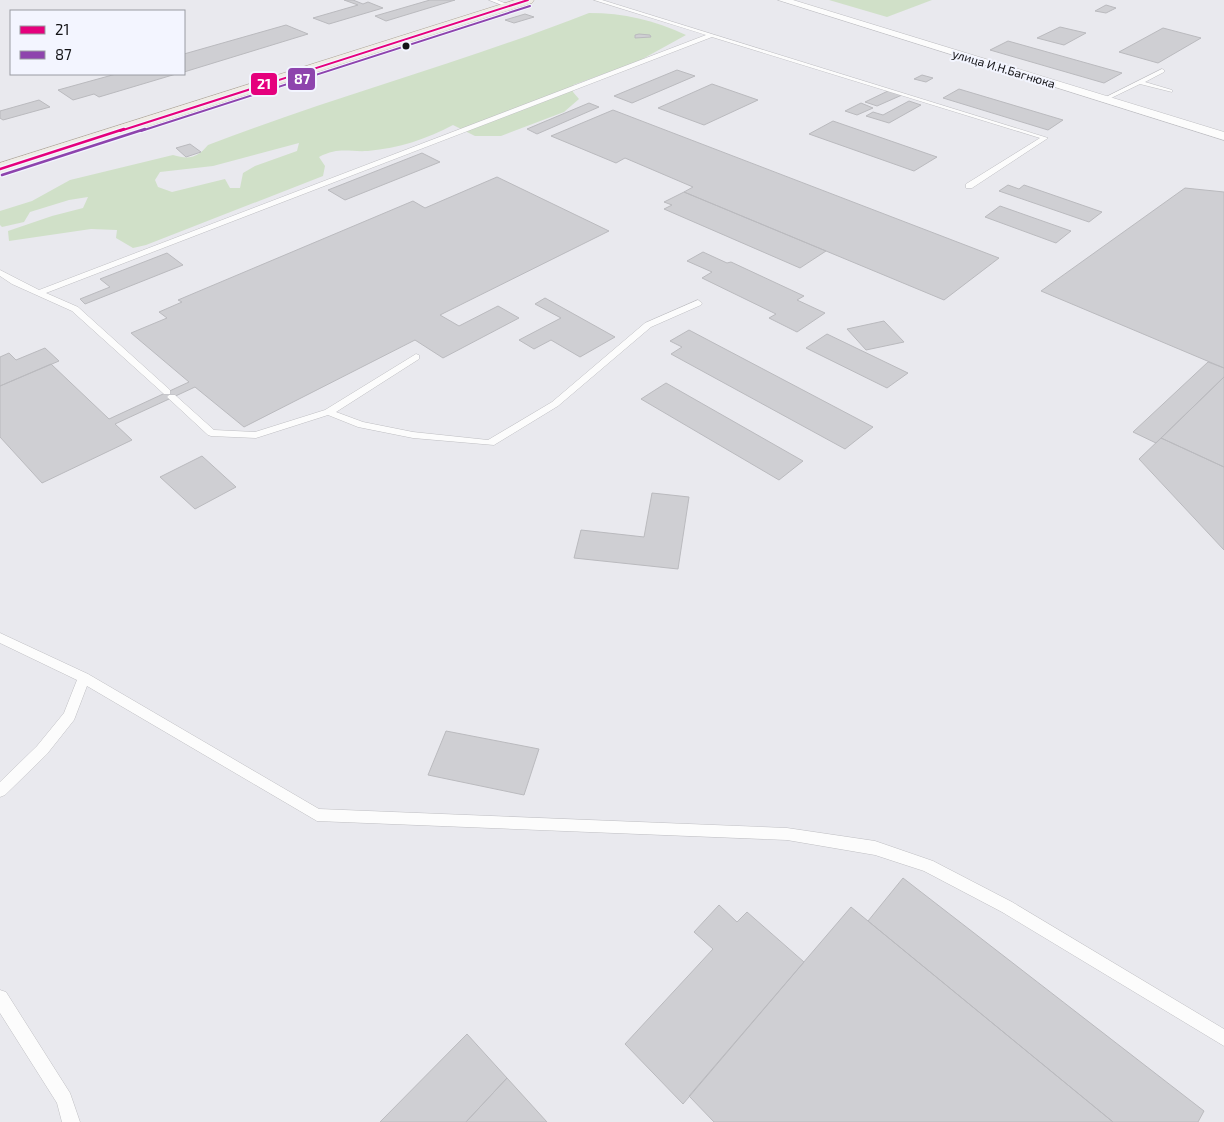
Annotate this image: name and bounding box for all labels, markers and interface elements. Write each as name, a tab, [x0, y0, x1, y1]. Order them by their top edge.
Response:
legend	[10, 10, 185, 75]
text: 21	[55, 20, 69, 38]
unlabelled marker	[401, 41, 411, 51]
text: 87	[55, 45, 72, 63]
street label: улица И.Н.Багнюка	[951, 46, 1057, 91]
line badge: 87	[287, 67, 316, 91]
text: 87	[294, 70, 311, 87]
line badge: 21	[250, 72, 278, 96]
text: 21	[257, 75, 271, 92]

